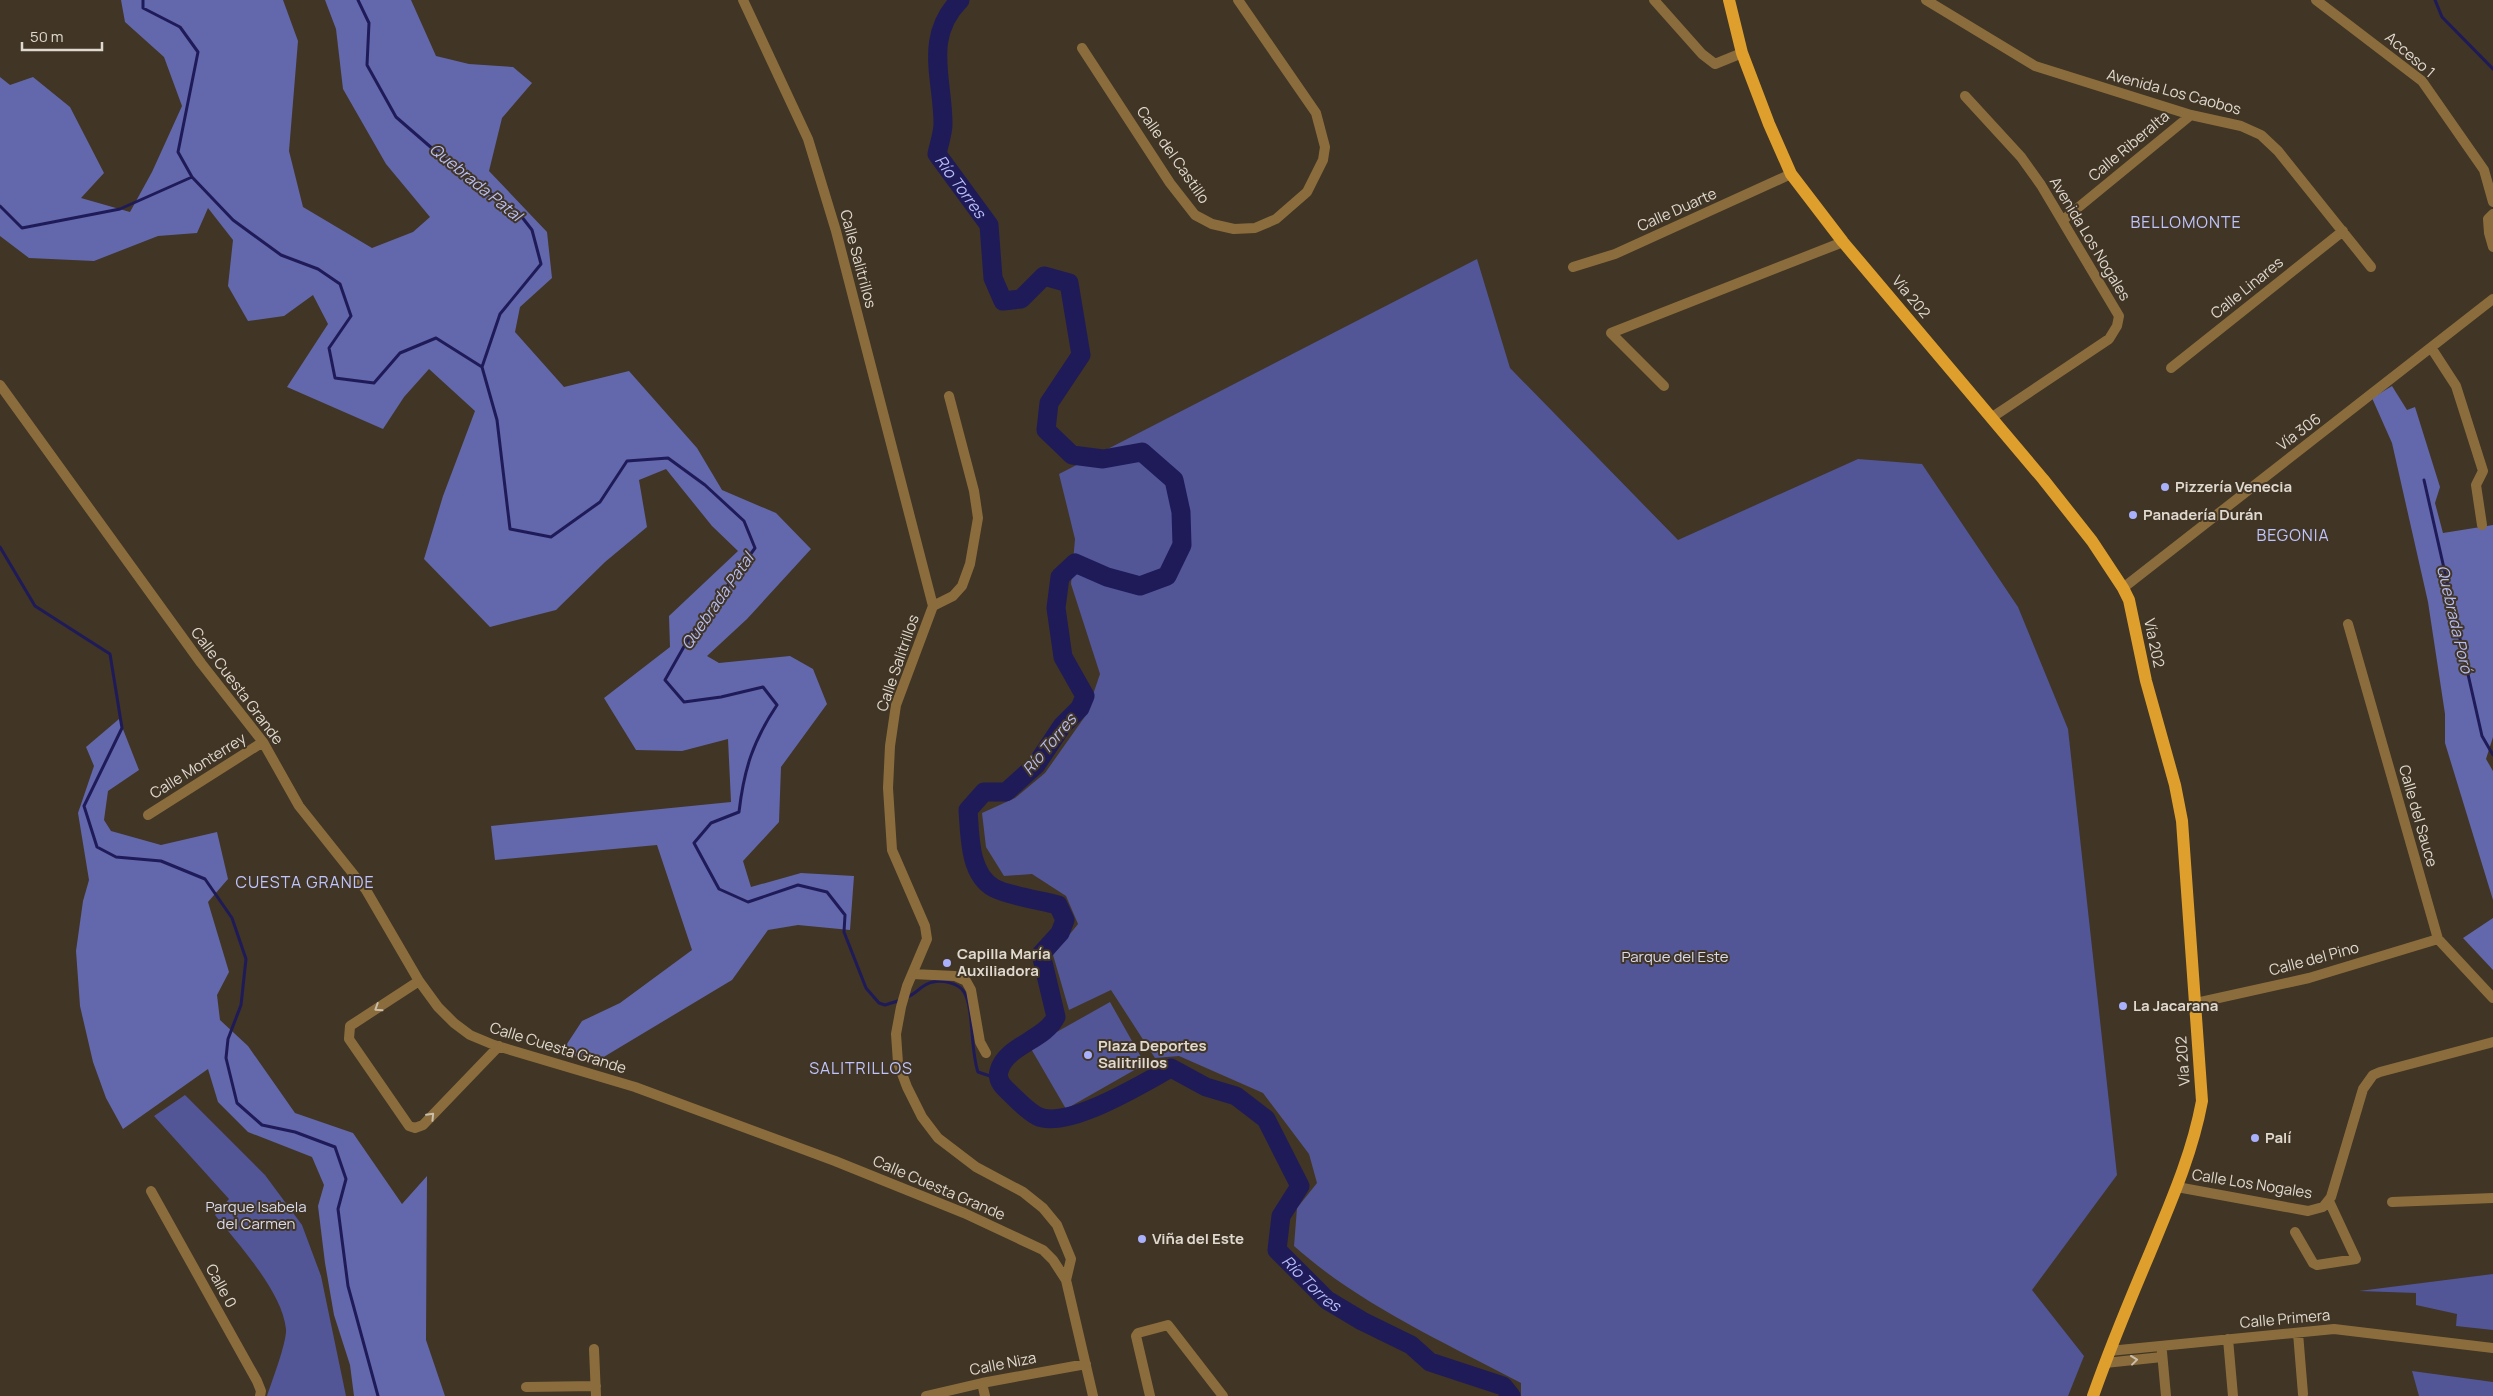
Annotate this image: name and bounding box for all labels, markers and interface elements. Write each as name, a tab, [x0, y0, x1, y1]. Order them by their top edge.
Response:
scale bar	[22, 20, 102, 52]
text: 50 m	[30, 26, 64, 47]
street label: Acceso 1	[2381, 27, 2440, 82]
street label: Avenida Los Caobos	[2105, 63, 2244, 120]
street label: Calle del Castillo	[1132, 102, 1215, 208]
street label: Calle Riberalta	[2084, 106, 2174, 186]
water label: Quebrada Patal	[425, 138, 529, 228]
water label: Río Torres	[930, 150, 992, 224]
street label: Avenida Los Nogales	[2045, 173, 2136, 305]
street label: Calle Duarte	[1634, 183, 1720, 236]
street label: Calle Salitrillos	[835, 207, 882, 310]
district label: BELLOMONTE	[2130, 211, 2242, 233]
street label: Calle Linares	[2206, 252, 2288, 324]
street label: Vía 202	[1887, 271, 1935, 323]
street label: Vía 306	[2272, 408, 2325, 455]
place label: Pizzería Venecia	[2175, 476, 2292, 497]
marker: Pizzería Venecia	[2159, 481, 2171, 493]
place label: Panadería Durán	[2143, 504, 2263, 525]
marker: Panadería Durán	[2127, 509, 2139, 521]
district label: BEGONIA	[2256, 524, 2330, 546]
water label: Quebrada Patal	[676, 547, 760, 654]
water label: Quebrada Poró	[2432, 563, 2478, 677]
street label: Calle Salitrillos	[871, 612, 924, 714]
street label: Vía 202	[2139, 616, 2170, 669]
street label: Calle Cuesta Grande	[186, 623, 289, 749]
water label: Río Torres	[1017, 708, 1082, 779]
street label: Calle Monterrey	[146, 728, 250, 804]
street label: Calle del Sauce	[2394, 762, 2443, 870]
district label: CUESTA GRANDE	[235, 871, 375, 893]
street label: Calle del Pino	[2267, 936, 2361, 981]
place label: Capilla María Auxiliadora	[957, 943, 1051, 981]
park label: Parque del Este	[1621, 946, 1729, 967]
marker: Capilla María Auxiliadora	[941, 957, 953, 969]
place label: La Jacarana	[2133, 995, 2218, 1016]
marker: La Jacarana	[2117, 1000, 2129, 1012]
one-way arrow	[375, 1001, 384, 1011]
street label: Calle Cuesta Grande	[487, 1017, 629, 1078]
place label: Plaza Deportes Salitrillos	[1098, 1035, 1207, 1073]
street label: Vía 202	[2170, 1035, 2195, 1087]
marker: Plaza Deportes Salitrillos	[1082, 1049, 1094, 1061]
district label: SALITRILLOS	[809, 1057, 913, 1079]
one-way arrow	[425, 1113, 434, 1122]
place label: Palí	[2265, 1127, 2291, 1148]
marker: Palí	[2249, 1132, 2261, 1144]
street label: Calle Cuesta Grande	[870, 1150, 1009, 1225]
street label: Calle Los Nogales	[2190, 1164, 2314, 1203]
park label: Parque Isabela del Carmen	[205, 1196, 307, 1234]
place label: Viña del Este	[1152, 1228, 1244, 1249]
marker: Viña del Este	[1136, 1233, 1148, 1245]
water label: Río Torres	[1277, 1250, 1346, 1317]
street label: Calle 0	[201, 1260, 242, 1311]
street label: Calle Primera	[2239, 1304, 2331, 1333]
street label: Calle Niza	[968, 1347, 1038, 1380]
one-way arrow	[2130, 1355, 2138, 1366]

